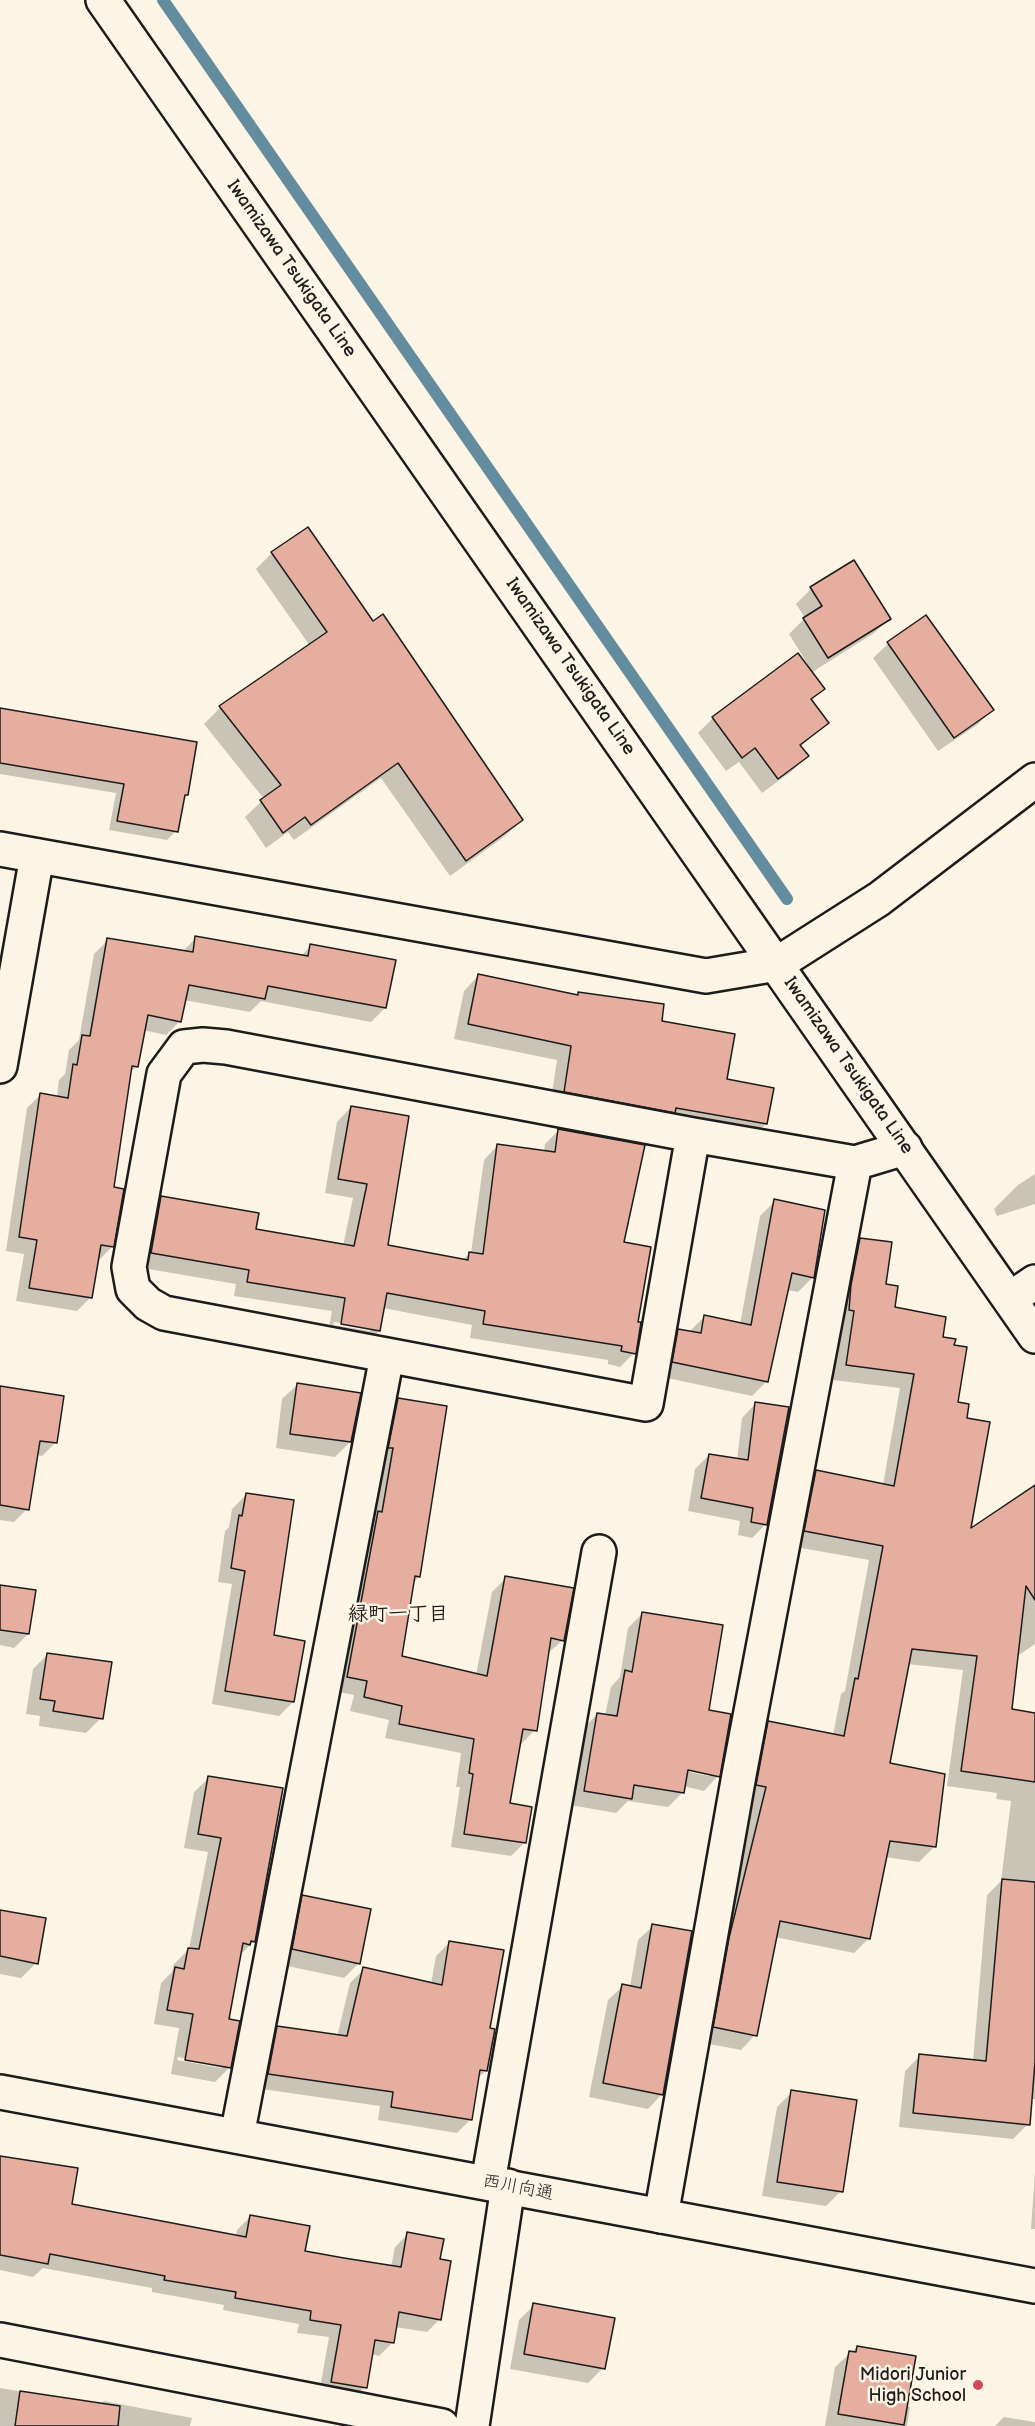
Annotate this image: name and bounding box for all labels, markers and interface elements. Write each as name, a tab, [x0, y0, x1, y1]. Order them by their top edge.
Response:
street label: Iwamizawa Tsukigata Line	[222, 176, 360, 362]
street label: Iwamizawa Tsukigata Line	[501, 574, 639, 760]
street label: Iwamizawa Tsukigata Line	[779, 973, 917, 1159]
district label: 緑町一丁目	[348, 1603, 448, 1627]
street label: 西川向通	[481, 2171, 555, 2205]
place label: Midori Junior High School	[860, 2364, 966, 2406]
marker: Midori Junior High School	[971, 2378, 985, 2392]

